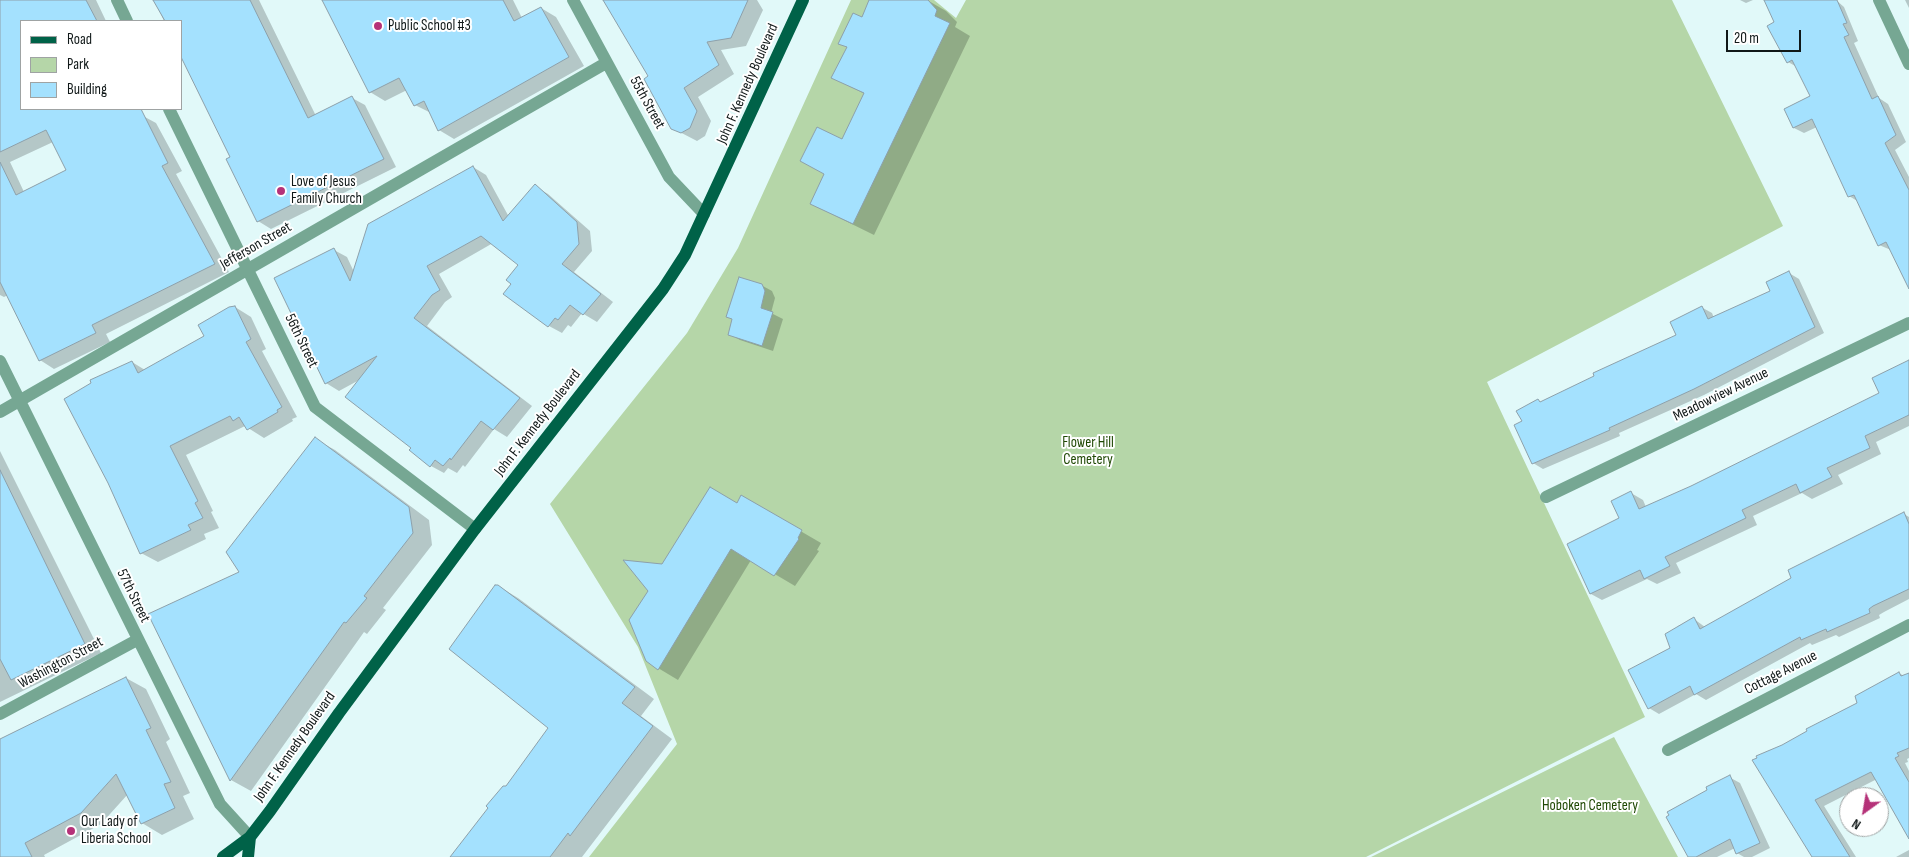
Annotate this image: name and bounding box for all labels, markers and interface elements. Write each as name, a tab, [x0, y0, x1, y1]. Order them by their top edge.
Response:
place label: Public School #3	[388, 17, 471, 35]
legend	[20, 20, 182, 110]
marker: Public School #3	[372, 20, 384, 32]
scale bar	[1729, 20, 1804, 52]
street label: John F. Kennedy Boulevard	[713, 21, 783, 147]
text: 20 m	[1734, 29, 1759, 48]
text: Road	[67, 30, 92, 49]
text: Park	[67, 55, 89, 74]
street label: 55th Street	[625, 74, 669, 132]
text: Building	[67, 80, 107, 99]
place label: Love of Jesus Family Church	[291, 173, 362, 208]
marker: Love of Jesus Family Church	[275, 185, 287, 197]
street label: Jefferson Street	[217, 218, 295, 274]
street label: 56th Street	[280, 311, 322, 371]
street label: Meadowview Avenue	[1670, 364, 1772, 426]
street label: John F. Kennedy Boulevard	[491, 366, 585, 480]
park label: Flower Hill Cemetery	[1062, 434, 1114, 469]
street label: 57th Street	[112, 566, 154, 626]
street label: Washington Street	[16, 633, 106, 693]
street label: Cottage Avenue	[1742, 647, 1820, 699]
street label: John F. Kennedy Boulevard	[250, 689, 340, 805]
north arrow	[1839, 787, 1889, 837]
park label: Hoboken Cemetery	[1542, 797, 1638, 815]
place label: Our Lady of Liberia School	[81, 813, 151, 848]
text: N	[1849, 815, 1864, 833]
marker: Our Lady of Liberia School	[65, 825, 77, 837]

